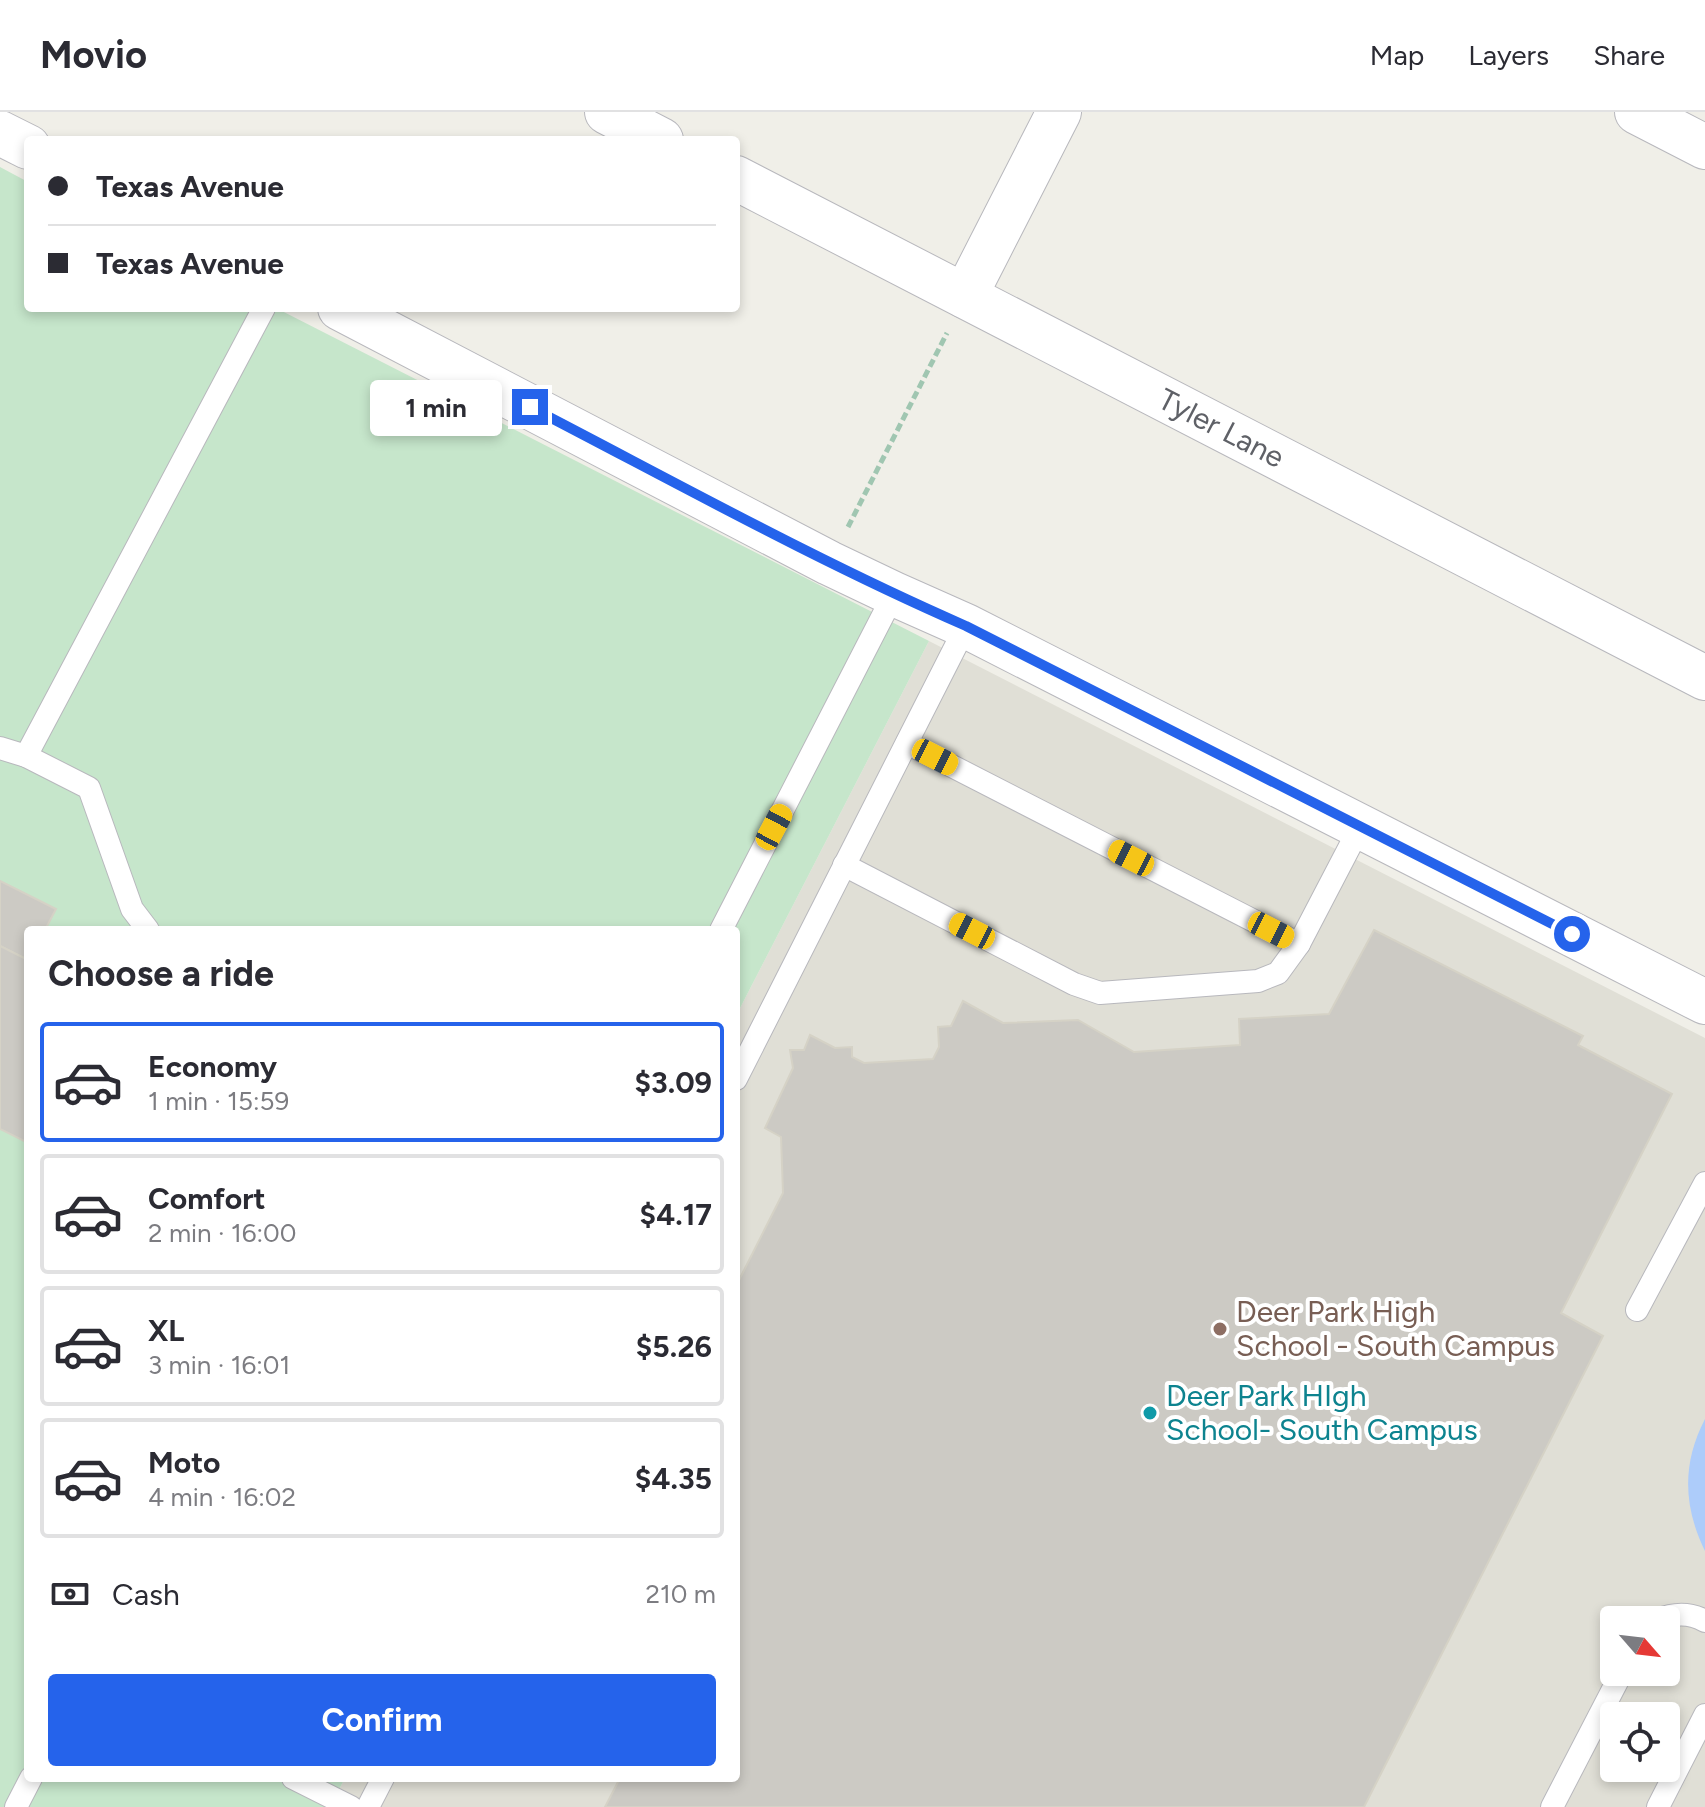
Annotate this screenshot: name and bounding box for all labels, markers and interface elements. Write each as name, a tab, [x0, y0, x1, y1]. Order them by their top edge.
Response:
text: Movio	[40, 32, 147, 78]
text: Map	[1370, 38, 1424, 72]
text: Layers	[1468, 38, 1549, 72]
text: Share	[1593, 38, 1665, 72]
text: Texas Avenue	[96, 168, 284, 205]
text: Texas Avenue	[96, 245, 284, 282]
callout: 1 min	[370, 379, 502, 435]
street label: Tyler Lane	[1152, 380, 1291, 476]
route end	[512, 389, 548, 425]
text: 1 min	[405, 392, 467, 424]
car	[908, 735, 962, 779]
car	[752, 800, 796, 854]
car	[1104, 836, 1158, 880]
car	[1244, 908, 1298, 952]
car	[945, 909, 999, 953]
route start	[1554, 916, 1590, 952]
text: Choose a ride	[48, 952, 274, 995]
icon: car	[52, 1046, 124, 1118]
text: Economy	[148, 1048, 277, 1085]
text: $3.09	[634, 1064, 712, 1101]
text: 1 min · 15:59	[148, 1085, 289, 1117]
icon: car	[52, 1178, 124, 1250]
text: Comfort	[148, 1180, 266, 1217]
text: $4.17	[640, 1196, 712, 1233]
text: 2 min · 16:00	[148, 1217, 296, 1249]
place label: Deer Park High School - South Campus	[1236, 1293, 1555, 1364]
icon: car	[52, 1310, 124, 1382]
text: XL	[148, 1312, 184, 1349]
marker: Deer Park High School - South Campus	[1211, 1320, 1229, 1338]
text: $5.26	[636, 1328, 712, 1365]
text: 3 min · 16:01	[148, 1349, 290, 1381]
place label: Deer Park HIgh School- South Campus	[1166, 1377, 1478, 1448]
marker: Deer Park HIgh School- South Campus	[1141, 1404, 1159, 1422]
icon: car	[52, 1442, 124, 1514]
text: Moto	[148, 1444, 220, 1481]
text: $4.35	[635, 1460, 712, 1497]
text: 4 min · 16:02	[148, 1481, 296, 1513]
icon: cash	[48, 1572, 92, 1616]
text: Cash	[112, 1576, 180, 1613]
text: 210 m	[646, 1578, 716, 1610]
north arrow	[1600, 1606, 1680, 1686]
map controls	[1600, 1606, 1680, 1782]
button: Confirm	[48, 1674, 716, 1766]
button: locate	[1600, 1702, 1680, 1782]

